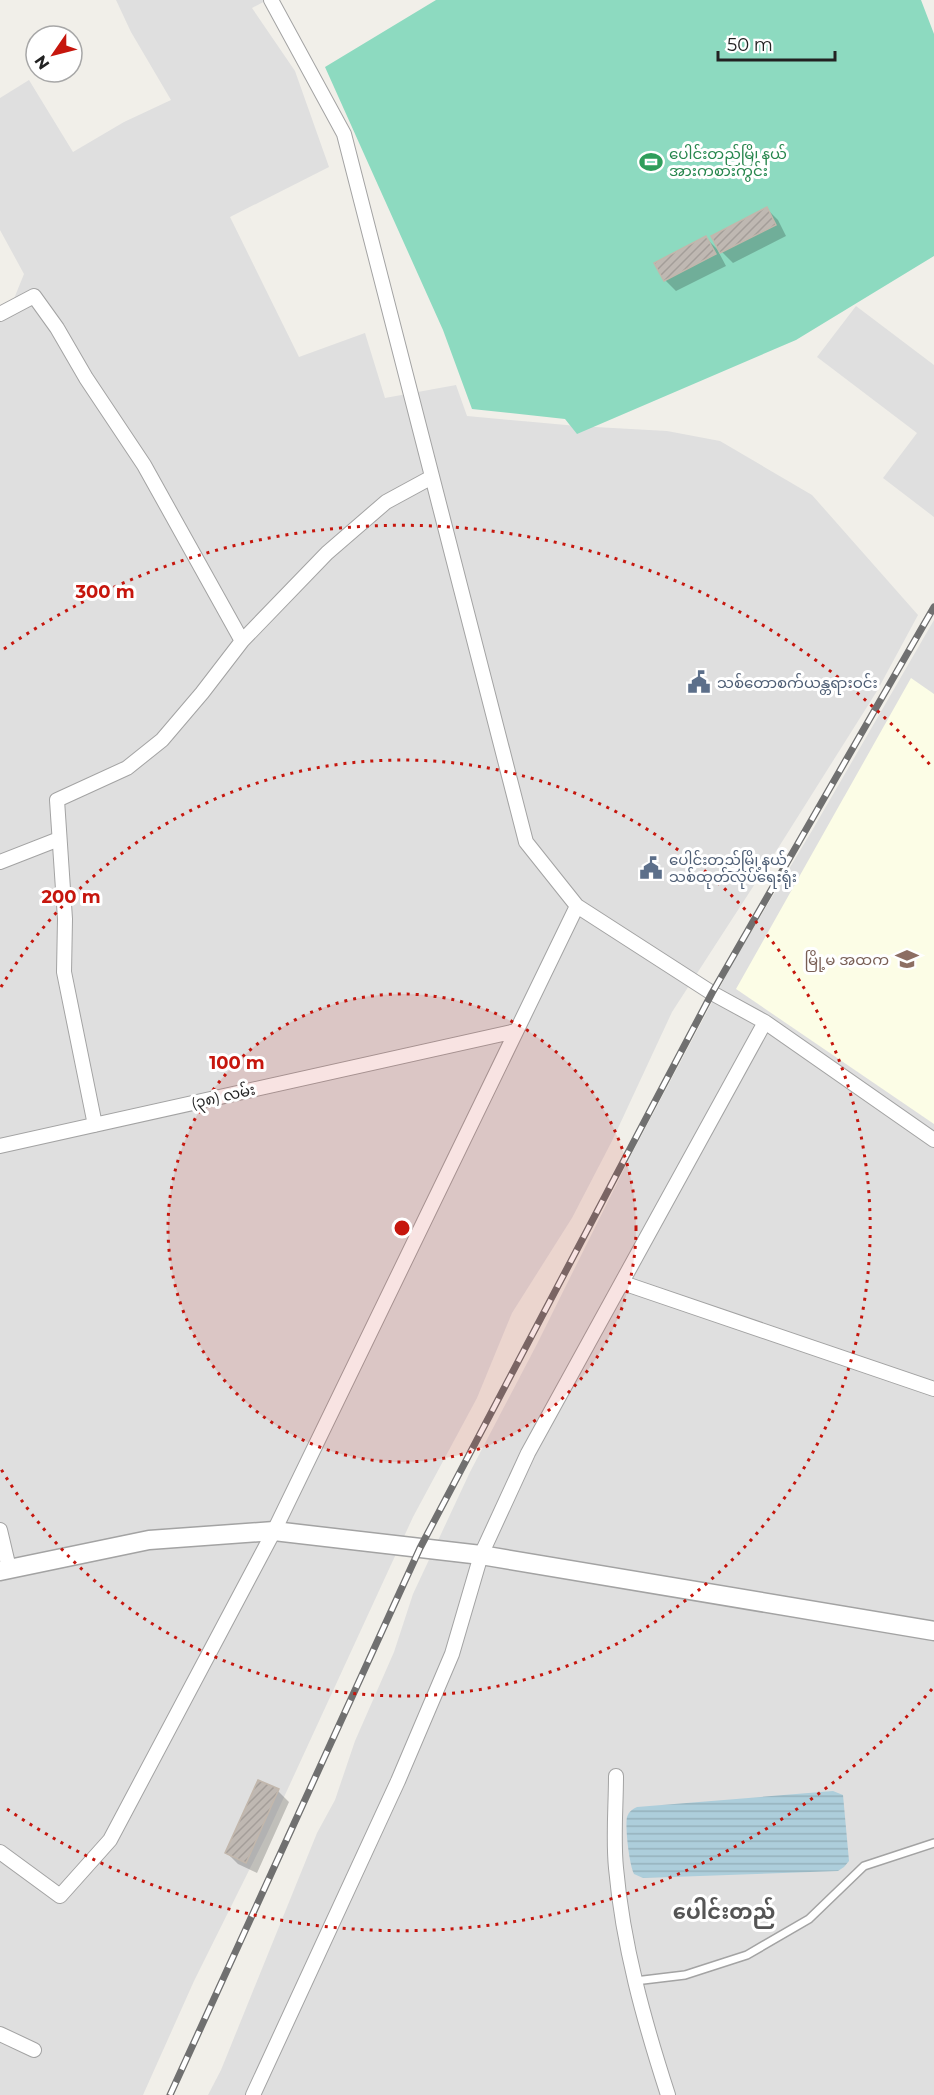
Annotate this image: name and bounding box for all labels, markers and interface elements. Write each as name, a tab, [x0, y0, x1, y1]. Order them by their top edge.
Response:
north arrow	[24, 24, 84, 84]
scale bar	[718, 24, 835, 62]
text: 50 m	[727, 34, 773, 56]
text: N	[31, 52, 54, 73]
place label: ‌ပေါင်းတည်မြို့နယ် အားကစားကွင်း	[669, 144, 787, 182]
sports icon: ‌ပေါင်းတည်မြို့နယ် အားကစားကွင်း	[638, 149, 664, 175]
text: 300 m	[74, 581, 135, 603]
public building icon: သစ်တောစက်ယန္တရားဝင်း	[686, 669, 712, 695]
place label: သစ်တောစက်ယန္တရားဝင်း	[717, 673, 878, 695]
place label: ပေါင်းတည်မြို့နယ် သစ်ထုတ်လုပ်ရေးရုံး	[669, 850, 797, 889]
public building icon: ပေါင်းတည်မြို့နယ် သစ်ထုတ်လုပ်ရေးရုံး	[638, 855, 664, 881]
text: 200 m	[41, 886, 101, 908]
school or university icon: မြို့မ အထက	[894, 946, 920, 972]
place label: မြို့မ အထက	[805, 950, 889, 972]
text: 100 m	[209, 1052, 265, 1074]
street label: (၃၈) လမ်း	[189, 1079, 258, 1115]
centre of rings	[392, 1218, 412, 1238]
district label: ပေါင်းတည်	[673, 1896, 775, 1929]

